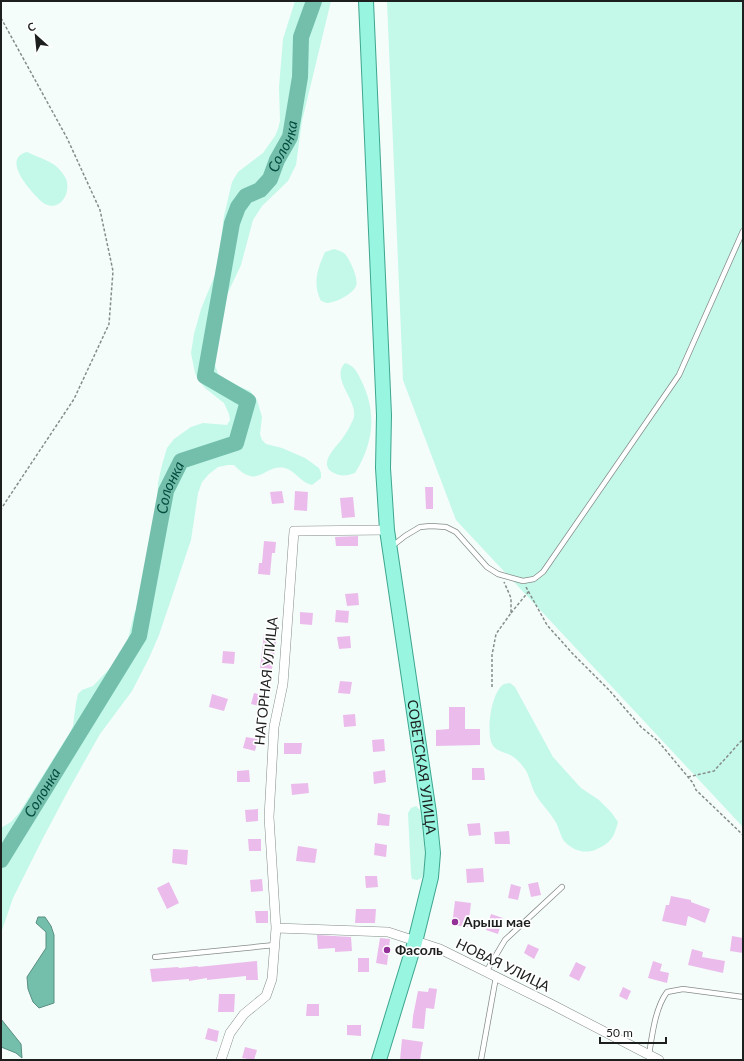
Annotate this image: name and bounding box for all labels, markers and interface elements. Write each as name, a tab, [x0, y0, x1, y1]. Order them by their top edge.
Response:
north arrow	[16, 16, 56, 56]
text: С	[25, 19, 38, 34]
water label: Солонка	[263, 119, 301, 174]
water label: Солонка	[152, 458, 188, 515]
street label: НАГОРНАЯ УЛИЦА	[250, 615, 281, 746]
street label: СОВЕТСКАЯ УЛИЦА	[404, 698, 440, 835]
water label: Солонка	[19, 764, 64, 820]
place label: Арыш мае	[462, 913, 531, 930]
marker: Арыш мае	[450, 917, 460, 927]
street label: НОВАЯ УЛИЦА	[454, 934, 553, 995]
place label: Фасоль	[395, 941, 443, 958]
marker: Фасоль	[382, 945, 392, 955]
scale bar	[600, 1019, 666, 1045]
text: 50 m	[606, 1025, 633, 1040]

